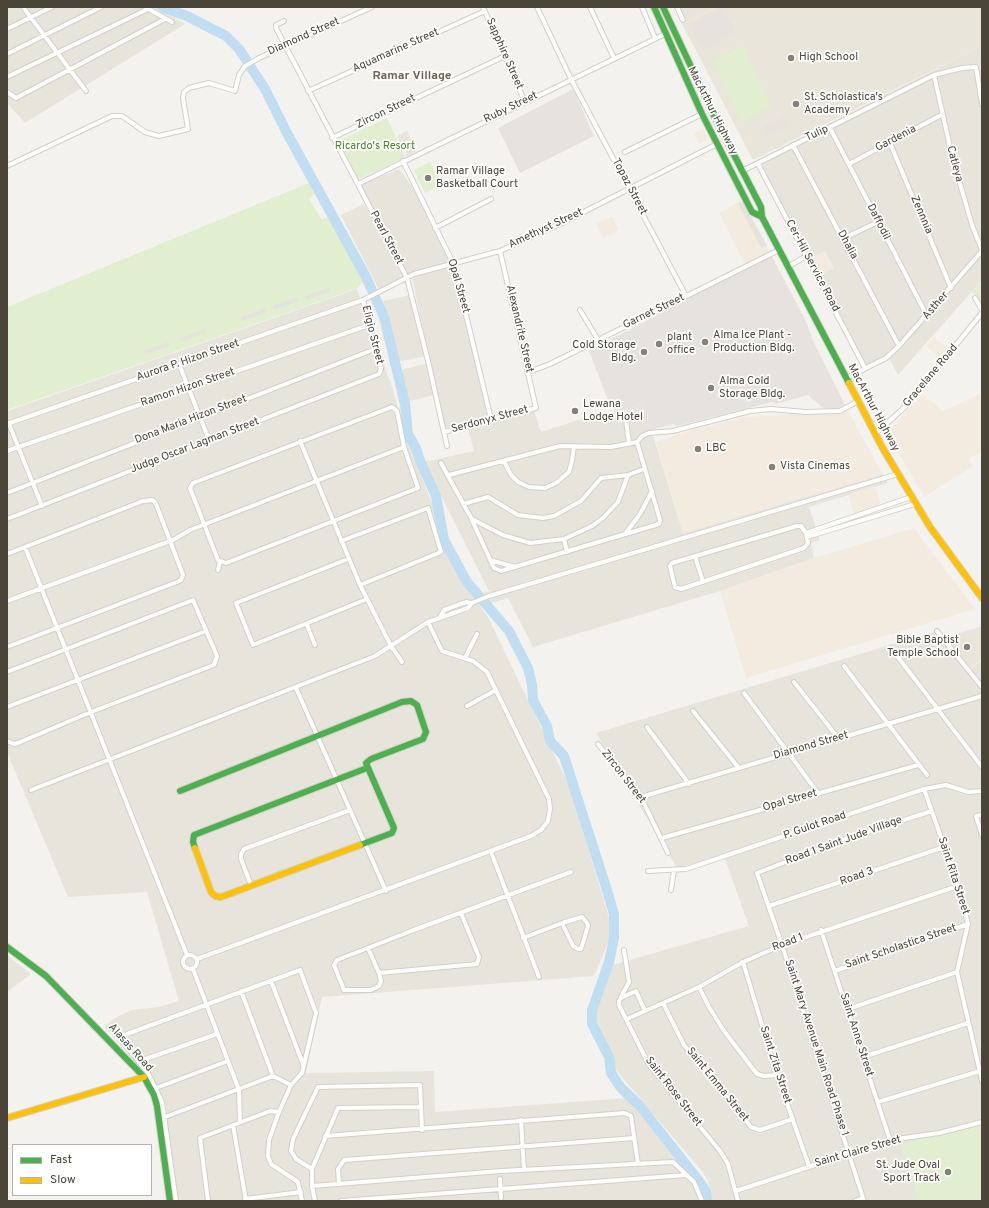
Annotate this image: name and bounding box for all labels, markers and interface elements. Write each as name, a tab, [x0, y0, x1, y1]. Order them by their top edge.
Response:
street label: Diamond Street	[266, 15, 342, 59]
street label: Sapphire Street	[482, 16, 526, 92]
street label: Aquamarine Street	[351, 26, 441, 76]
place label: High School	[799, 51, 858, 65]
marker: High School	[786, 53, 796, 63]
street label: MacArthur Highway	[684, 65, 740, 157]
district label: Ramar Village	[373, 70, 451, 84]
street label: Ruby Street	[482, 89, 540, 127]
place label: St. Scholastica's Academy	[804, 91, 883, 117]
street label: Zircon Street	[354, 92, 418, 132]
marker: St. Scholastica's Academy	[791, 99, 801, 109]
street label: Tulip	[803, 123, 831, 145]
street label: Gardenia	[873, 123, 919, 155]
park label: Ricardo's Resort	[335, 140, 415, 154]
street label: Catleya	[943, 145, 965, 183]
street label: Topaz Street	[609, 156, 649, 218]
place label: Ramar Village Basketball Court	[436, 165, 518, 191]
marker: Ramar Village Basketball Court	[423, 173, 433, 183]
street label: Zennnia	[907, 194, 935, 236]
street label: Daffodil	[863, 202, 893, 242]
street label: Amethyst Street	[507, 206, 585, 252]
street label: Pearl Street	[366, 209, 406, 267]
street label: Cer-Hil Service Road	[782, 218, 842, 314]
street label: Dhalia	[834, 228, 860, 262]
street label: Opal Street	[444, 257, 472, 315]
street label: Alexandrite Street	[502, 284, 536, 374]
street label: Asther	[920, 289, 952, 323]
street label: Garnet Street	[621, 291, 687, 333]
street label: Eligio Street	[358, 304, 386, 366]
place label: Alma Ice Plant - Production Bldg.	[713, 329, 794, 355]
place label: plant office	[667, 331, 695, 357]
street label: Aurora P. Hizon Street	[135, 337, 241, 385]
marker: Alma Ice Plant - Production Bldg.	[700, 337, 710, 347]
place label: Cold Storage Bldg.	[572, 339, 636, 365]
marker: plant office	[654, 339, 664, 349]
street label: Gracelane Road	[901, 342, 961, 410]
marker: Cold Storage Bldg.	[639, 347, 649, 357]
street label: MacArthur Highway	[844, 362, 902, 454]
street label: Ramon Hizon Street	[139, 366, 237, 410]
place label: Alma Cold Storage Bldg.	[719, 375, 785, 401]
marker: Alma Cold Storage Bldg.	[706, 383, 716, 393]
street label: Dona Maria Hizon Street	[133, 393, 249, 447]
place label: Lewana Lodge Hotel	[583, 398, 643, 424]
street label: Serdonyx Street	[450, 403, 530, 437]
marker: Lewana Lodge Hotel	[570, 406, 580, 416]
street label: Judge Oscar Lagman Street	[129, 415, 261, 477]
place label: LBC	[706, 442, 726, 456]
marker: LBC	[693, 444, 703, 454]
place label: Vista Cinemas	[780, 460, 850, 474]
marker: Vista Cinemas	[767, 462, 777, 472]
place label: Bible Baptist Temple School	[887, 634, 959, 660]
marker: Bible Baptist Temple School	[962, 642, 972, 652]
street label: Diamond Street	[772, 729, 850, 763]
street label: Zircon Street	[598, 747, 648, 807]
street label: Opal Street	[761, 787, 819, 815]
street label: P. Gulot Road	[782, 809, 848, 843]
street label: Road 1 Saint Jude Village	[784, 814, 904, 868]
street label: Saint Rita Street	[934, 836, 972, 916]
street label: Road 3	[838, 865, 876, 889]
street label: Saint Scholastica Street	[844, 922, 958, 972]
street label: Road 1	[771, 931, 805, 955]
street label: Saint Mary Avenue Main Road Phase 1	[781, 958, 851, 1138]
street label: Saint Anne Street	[836, 992, 876, 1078]
street label: Alasas Road	[105, 1021, 155, 1075]
street label: Saint Zita Street	[756, 1025, 794, 1105]
street label: Saint Emma Street	[683, 1045, 751, 1125]
street label: Saint Rose Street	[642, 1055, 704, 1129]
street label: Saint Claire Street	[813, 1133, 903, 1171]
legend	[12, 1144, 152, 1196]
text: Fast	[50, 1152, 72, 1168]
place label: St. Jude Oval Sport Track	[876, 1159, 940, 1185]
marker: St. Jude Oval Sport Track	[943, 1167, 953, 1177]
text: Slow	[50, 1172, 76, 1188]

